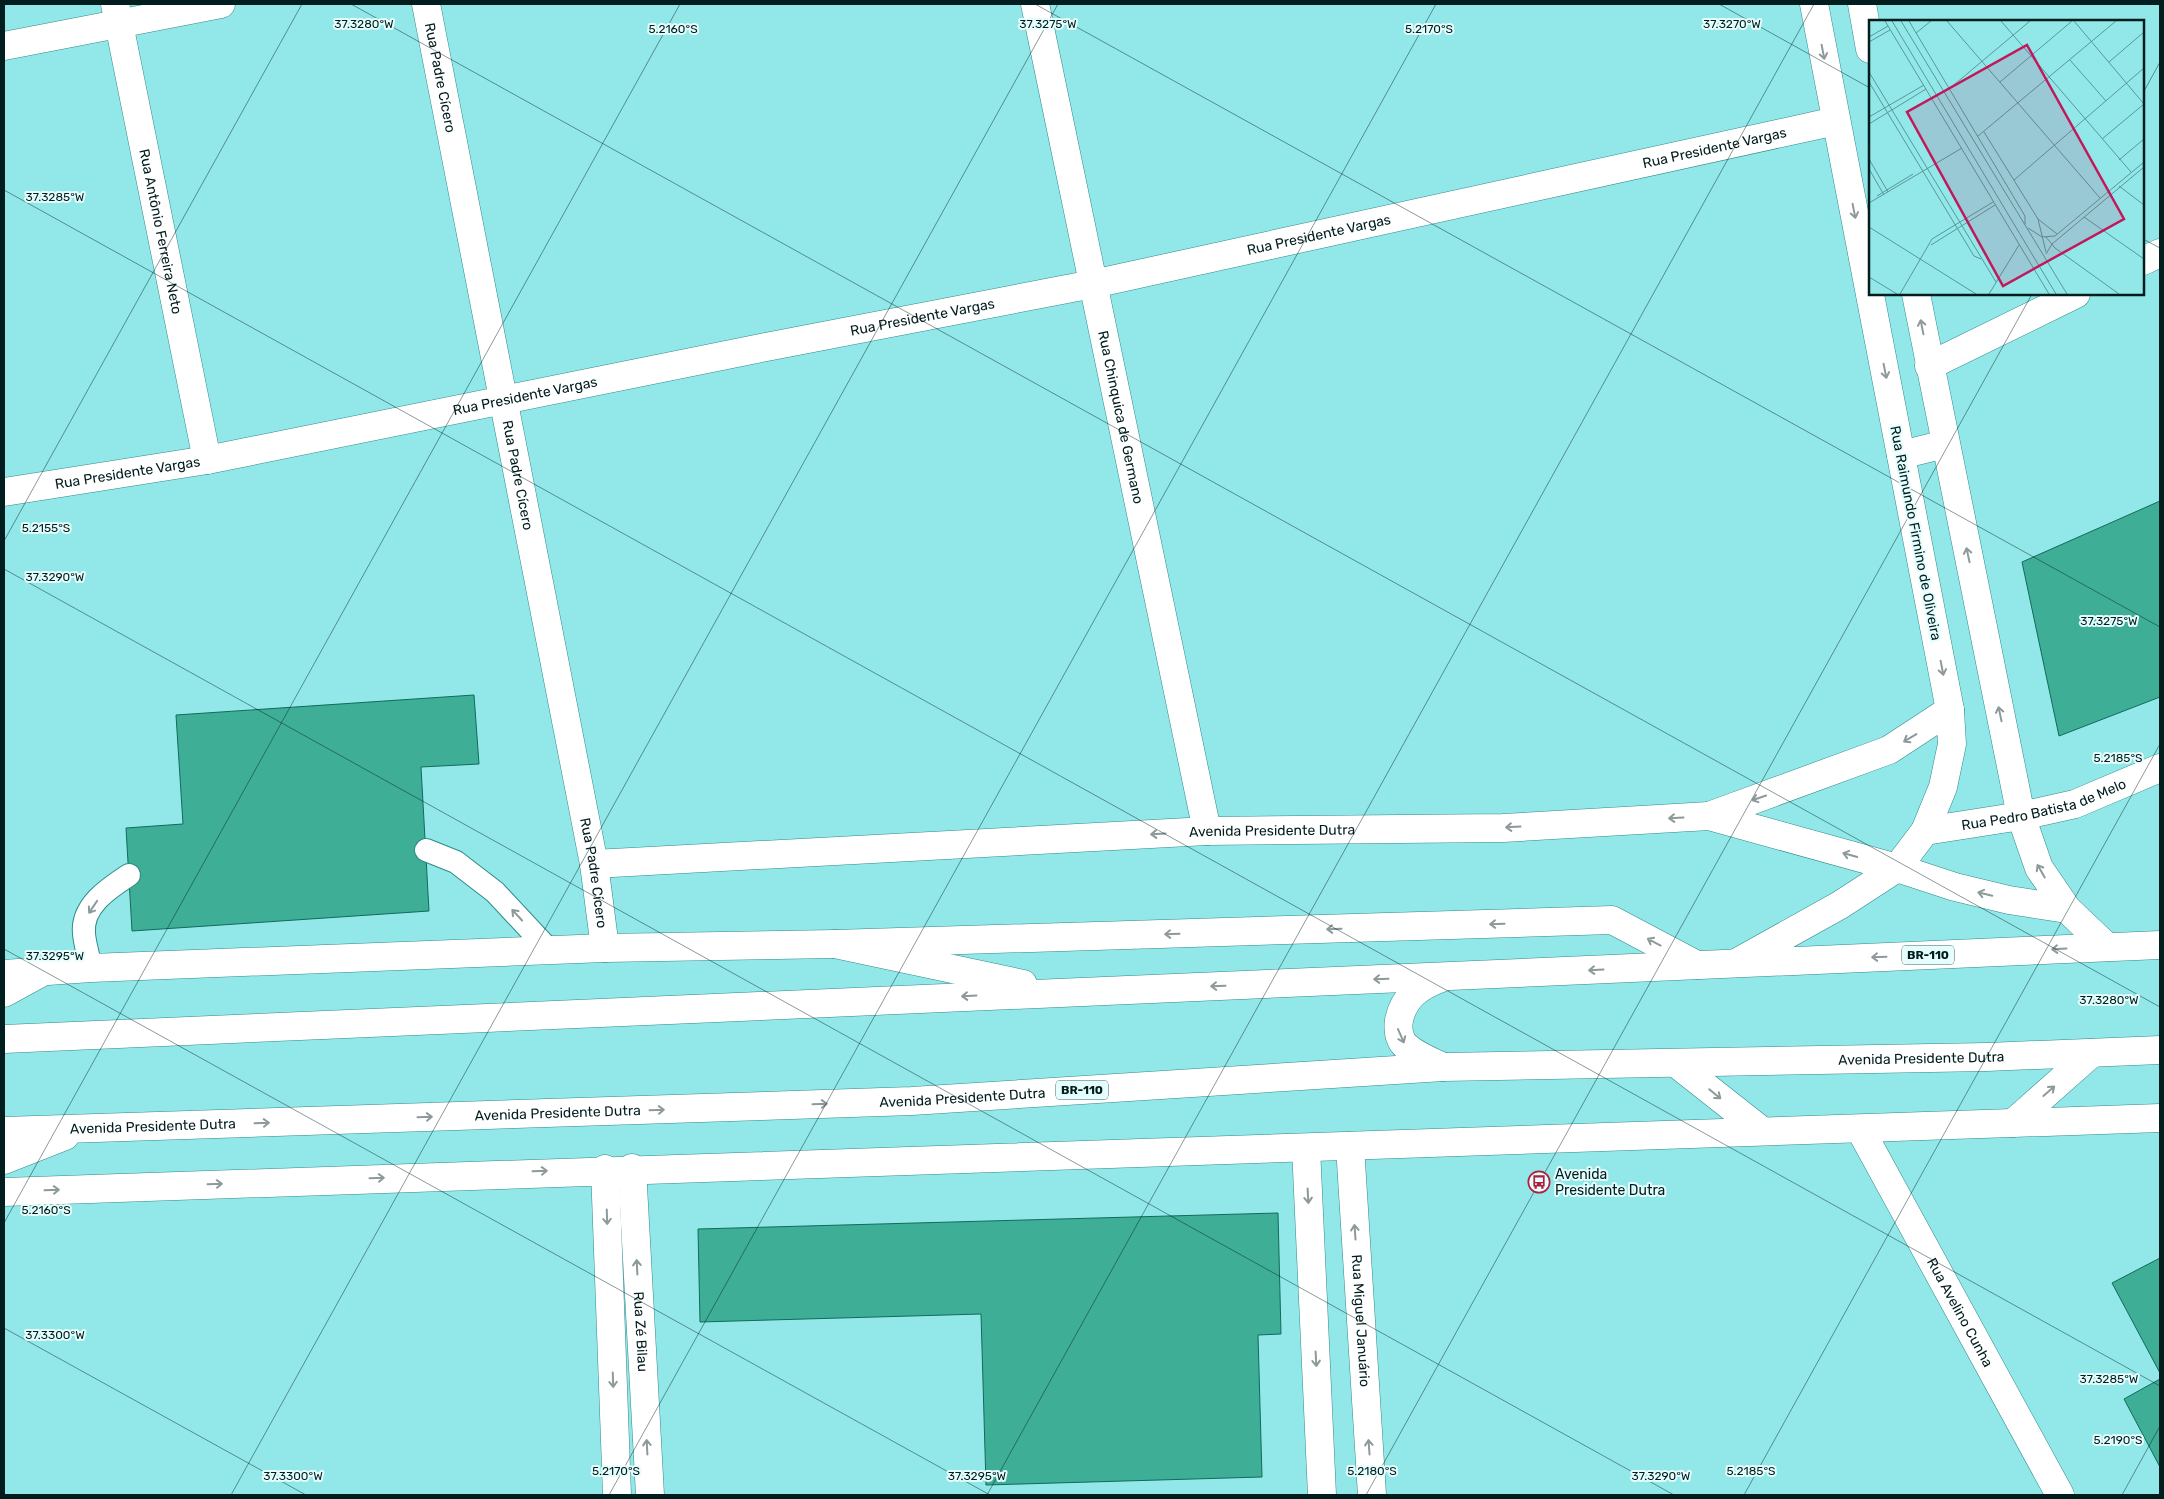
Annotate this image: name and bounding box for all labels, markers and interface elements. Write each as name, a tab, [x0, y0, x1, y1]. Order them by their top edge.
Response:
text: 37.3280°W	[334, 17, 394, 31]
text: 37.3275°W	[1019, 17, 1077, 31]
text: 37.3270°W	[1703, 17, 1761, 31]
inset map	[1869, 20, 2144, 295]
street label: Rua Padre Cícero	[421, 21, 459, 134]
text: 5.2160°S	[648, 22, 698, 36]
text: 5.2170°S	[1405, 22, 1453, 36]
one-way arrow	[1819, 43, 1828, 59]
street label: Rua Presidente Vargas	[1641, 124, 1788, 172]
street label: Rua Antônio Ferreira Neto	[135, 147, 185, 316]
text: 37.3285°W	[26, 190, 85, 204]
one-way arrow	[1849, 203, 1859, 219]
street label: Rua Presidente Vargas	[1245, 211, 1392, 259]
street label: Rua Presidente Vargas	[849, 295, 996, 340]
one-way arrow	[1916, 319, 1926, 335]
street label: Rua Chinquica de Germano	[1094, 329, 1147, 505]
one-way arrow	[1881, 362, 1890, 378]
street label: Rua Presidente Vargas	[452, 373, 599, 419]
street label: Rua Padre Cícero	[498, 419, 537, 532]
street label: Rua Raimundo Firmino de Oliveira	[1886, 424, 1945, 642]
street label: Rua Presidente Vargas	[54, 453, 201, 493]
text: 5.2155°S	[22, 521, 70, 535]
one-way arrow	[1963, 547, 1972, 563]
text: 37.3290°W	[26, 570, 85, 584]
text: 37.3275°W	[2080, 614, 2138, 628]
one-way arrow	[1937, 659, 1947, 675]
one-way arrow	[1995, 706, 2005, 722]
one-way arrow	[1903, 733, 1917, 743]
text: 5.2185°S	[2093, 751, 2143, 765]
street label: Rua Pedro Batista de Melo	[1960, 775, 2129, 834]
one-way arrow	[1752, 794, 1767, 803]
one-way arrow	[1668, 813, 1684, 822]
street label: Rua Padre Cícero	[576, 816, 610, 929]
street label: Avenida Presidente Dutra	[1189, 821, 1355, 841]
one-way arrow	[1506, 823, 1522, 832]
one-way arrow	[1151, 829, 1167, 838]
one-way arrow	[1843, 849, 1859, 859]
one-way arrow	[2036, 864, 2046, 878]
one-way arrow	[1977, 889, 1993, 898]
one-way arrow	[87, 900, 98, 914]
one-way arrow	[511, 909, 523, 922]
one-way arrow	[1489, 919, 1505, 928]
one-way arrow	[1326, 924, 1342, 933]
one-way arrow	[1164, 929, 1180, 938]
one-way arrow	[1646, 937, 1661, 947]
one-way arrow	[2051, 945, 2067, 954]
road number: BR-110	[1902, 946, 1954, 964]
text: 37.3295°W	[26, 949, 85, 963]
one-way arrow	[1872, 952, 1888, 962]
one-way arrow	[1588, 965, 1604, 974]
one-way arrow	[1373, 975, 1389, 984]
one-way arrow	[1211, 981, 1227, 990]
one-way arrow	[961, 991, 977, 1001]
text: 37.3280°W	[2079, 993, 2139, 1007]
one-way arrow	[1397, 1028, 1407, 1043]
street label: Avenida Presidente Dutra	[1838, 1048, 2005, 1069]
road number: BR-110	[1056, 1080, 1108, 1100]
street label: Avenida Presidente Dutra	[879, 1084, 1046, 1111]
one-way arrow	[2043, 1085, 2056, 1097]
one-way arrow	[1709, 1089, 1722, 1100]
one-way arrow	[811, 1100, 827, 1109]
street label: Avenida Presidente Dutra	[474, 1102, 641, 1124]
one-way arrow	[649, 1105, 665, 1114]
one-way arrow	[417, 1113, 433, 1122]
street label: Avenida Presidente Dutra	[70, 1115, 236, 1138]
one-way arrow	[254, 1118, 270, 1127]
place label: Avenida Presidente Dutra	[1555, 1166, 1665, 1199]
one-way arrow	[531, 1167, 547, 1176]
bus stop icon: Avenida Presidente Dutra	[1527, 1170, 1551, 1194]
one-way arrow	[369, 1173, 385, 1182]
one-way arrow	[207, 1179, 223, 1188]
one-way arrow	[44, 1185, 60, 1195]
one-way arrow	[1303, 1188, 1313, 1204]
text: 5.2160°S	[21, 1203, 71, 1217]
one-way arrow	[602, 1209, 611, 1225]
one-way arrow	[1350, 1224, 1360, 1240]
street label: Rua Miguel Januário	[1348, 1254, 1373, 1387]
street label: Rua Avelino Cunha	[1923, 1255, 1996, 1370]
one-way arrow	[633, 1259, 642, 1275]
street label: Rua Zé Bilau	[630, 1291, 651, 1372]
text: 37.3300°W	[25, 1328, 85, 1342]
one-way arrow	[1311, 1350, 1320, 1366]
one-way arrow	[608, 1372, 617, 1388]
text: 37.3285°W	[2080, 1372, 2139, 1386]
text: 5.2190°S	[2093, 1433, 2143, 1447]
one-way arrow	[642, 1439, 651, 1455]
one-way arrow	[1364, 1439, 1373, 1455]
text: 5.2170°S	[592, 1464, 640, 1478]
text: 5.2180°S	[1347, 1464, 1397, 1478]
text: 5.2185°S	[1726, 1464, 1776, 1478]
text: 37.3300°W	[263, 1469, 323, 1483]
text: 37.3295°W	[948, 1469, 1007, 1483]
text: 37.3290°W	[1632, 1469, 1691, 1483]

